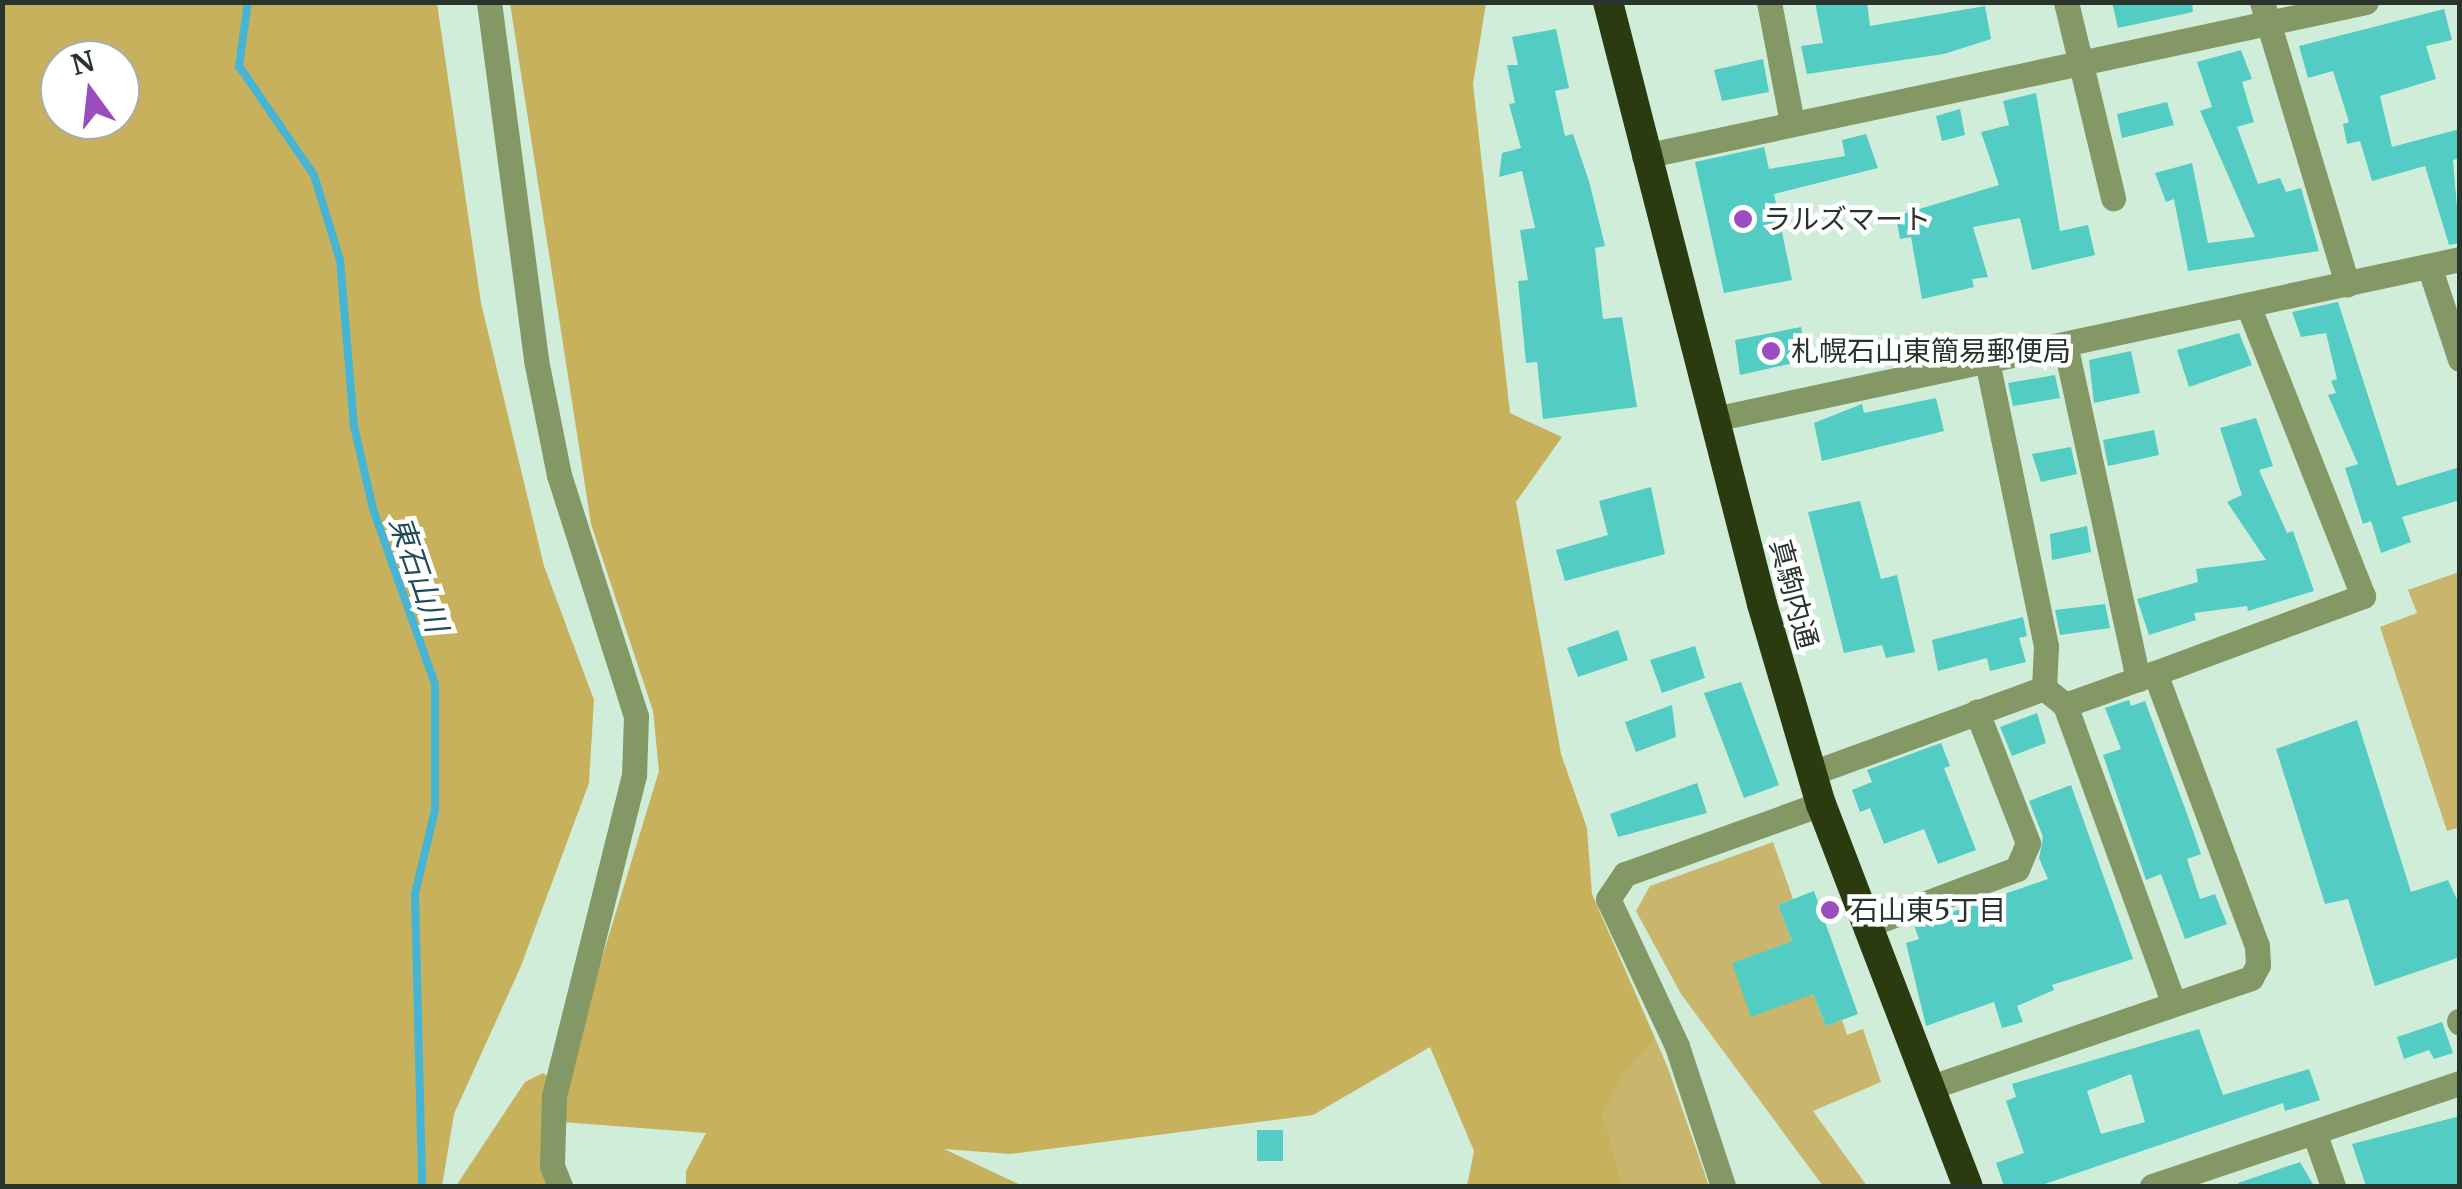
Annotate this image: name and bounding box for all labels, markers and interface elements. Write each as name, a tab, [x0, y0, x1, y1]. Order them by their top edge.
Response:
north arrow	[40, 40, 140, 140]
text: N	[67, 43, 98, 83]
place label: ラルズマート	[1763, 202, 1931, 236]
marker: ラルズマート	[1732, 208, 1754, 230]
place label: 札幌石山東簡易郵便局	[1791, 334, 2071, 368]
marker: 札幌石山東簡易郵便局	[1760, 340, 1782, 362]
water label: 東石山川	[382, 511, 456, 637]
street label: 真駒内通	[1763, 536, 1825, 652]
place label: 石山東5丁目	[1850, 893, 2006, 927]
marker: 石山東5丁目	[1819, 899, 1841, 921]

